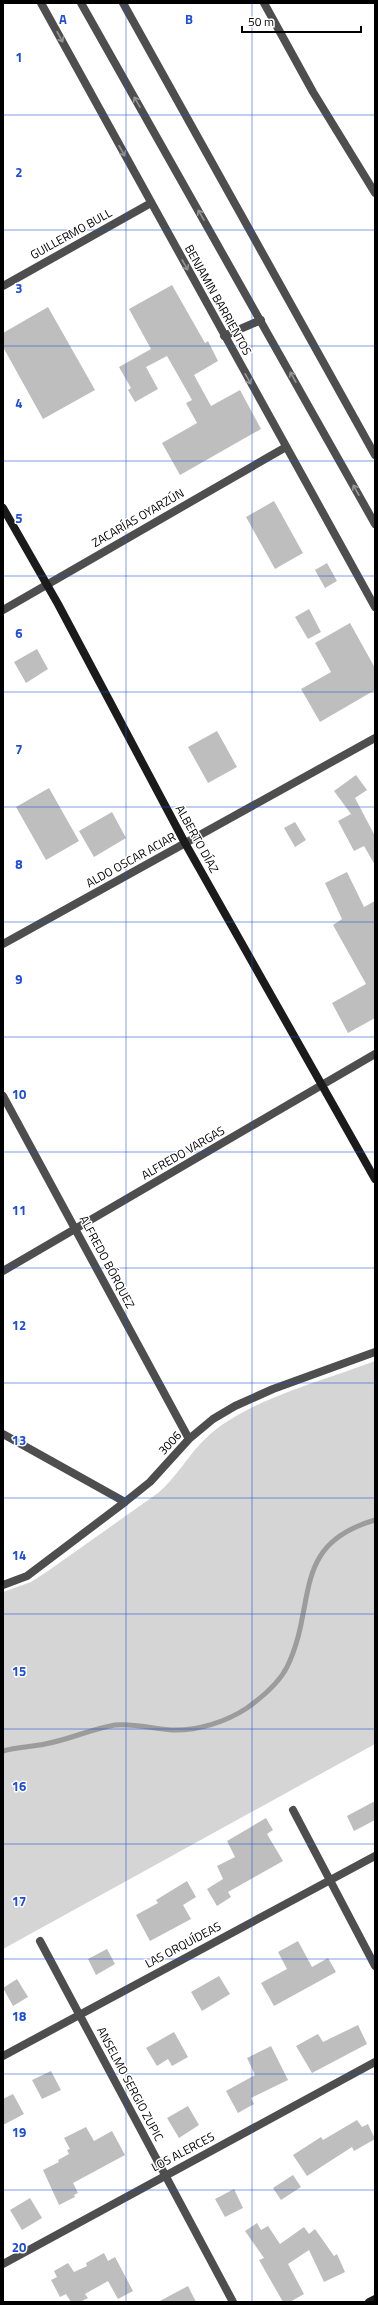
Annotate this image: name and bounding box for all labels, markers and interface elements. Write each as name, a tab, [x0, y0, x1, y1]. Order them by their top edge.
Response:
scale bar	[242, 8, 361, 34]
text: A	[59, 9, 67, 29]
text: B	[185, 9, 193, 29]
text: 50 m	[248, 12, 274, 31]
one-way arrow	[56, 31, 64, 43]
text: 1	[15, 47, 23, 67]
one-way arrow	[133, 96, 141, 108]
one-way arrow	[119, 145, 127, 157]
text: 2	[15, 162, 23, 182]
street label: GUILLERMO BULL	[26, 203, 115, 264]
one-way arrow	[197, 209, 205, 221]
street label: BENJAMIN BARRIENTOS	[180, 241, 257, 359]
one-way arrow	[182, 259, 189, 271]
text: 3	[15, 278, 23, 298]
one-way arrow	[289, 371, 296, 383]
one-way arrow	[245, 372, 252, 384]
text: 4	[15, 393, 23, 413]
street label: ZACARÍAS OYARZÚN	[88, 483, 188, 552]
one-way arrow	[352, 484, 359, 496]
text: 5	[15, 508, 23, 528]
text: 6	[15, 623, 23, 643]
text: 7	[15, 739, 23, 759]
street label: ALBERTO DÍAZ	[171, 801, 224, 876]
street label: ALDO OSCAR ACIAR	[82, 827, 179, 892]
text: 8	[15, 854, 23, 874]
text: 9	[15, 969, 23, 989]
text: 10	[12, 1084, 26, 1104]
street label: ALFREDO VARGAS	[137, 1121, 228, 1184]
text: 11	[12, 1200, 26, 1220]
street label: ALFREDO BÓRQUEZ	[75, 1212, 140, 1312]
text: 12	[12, 1315, 26, 1335]
street label: 3006	[154, 1426, 186, 1459]
text: 13	[12, 1430, 26, 1450]
text: 14	[12, 1545, 26, 1565]
text: 15	[12, 1661, 26, 1681]
text: 16	[12, 1776, 26, 1796]
text: 17	[12, 1891, 26, 1911]
street label: LAS ORQUÍDEAS	[141, 1916, 224, 1973]
text: 18	[12, 2006, 26, 2026]
street label: ANSELMO SERGIO ZUPIC	[92, 2023, 169, 2145]
text: 19	[12, 2122, 26, 2142]
street label: LOS ALERCES	[148, 2127, 218, 2176]
text: 20	[12, 2237, 26, 2257]

